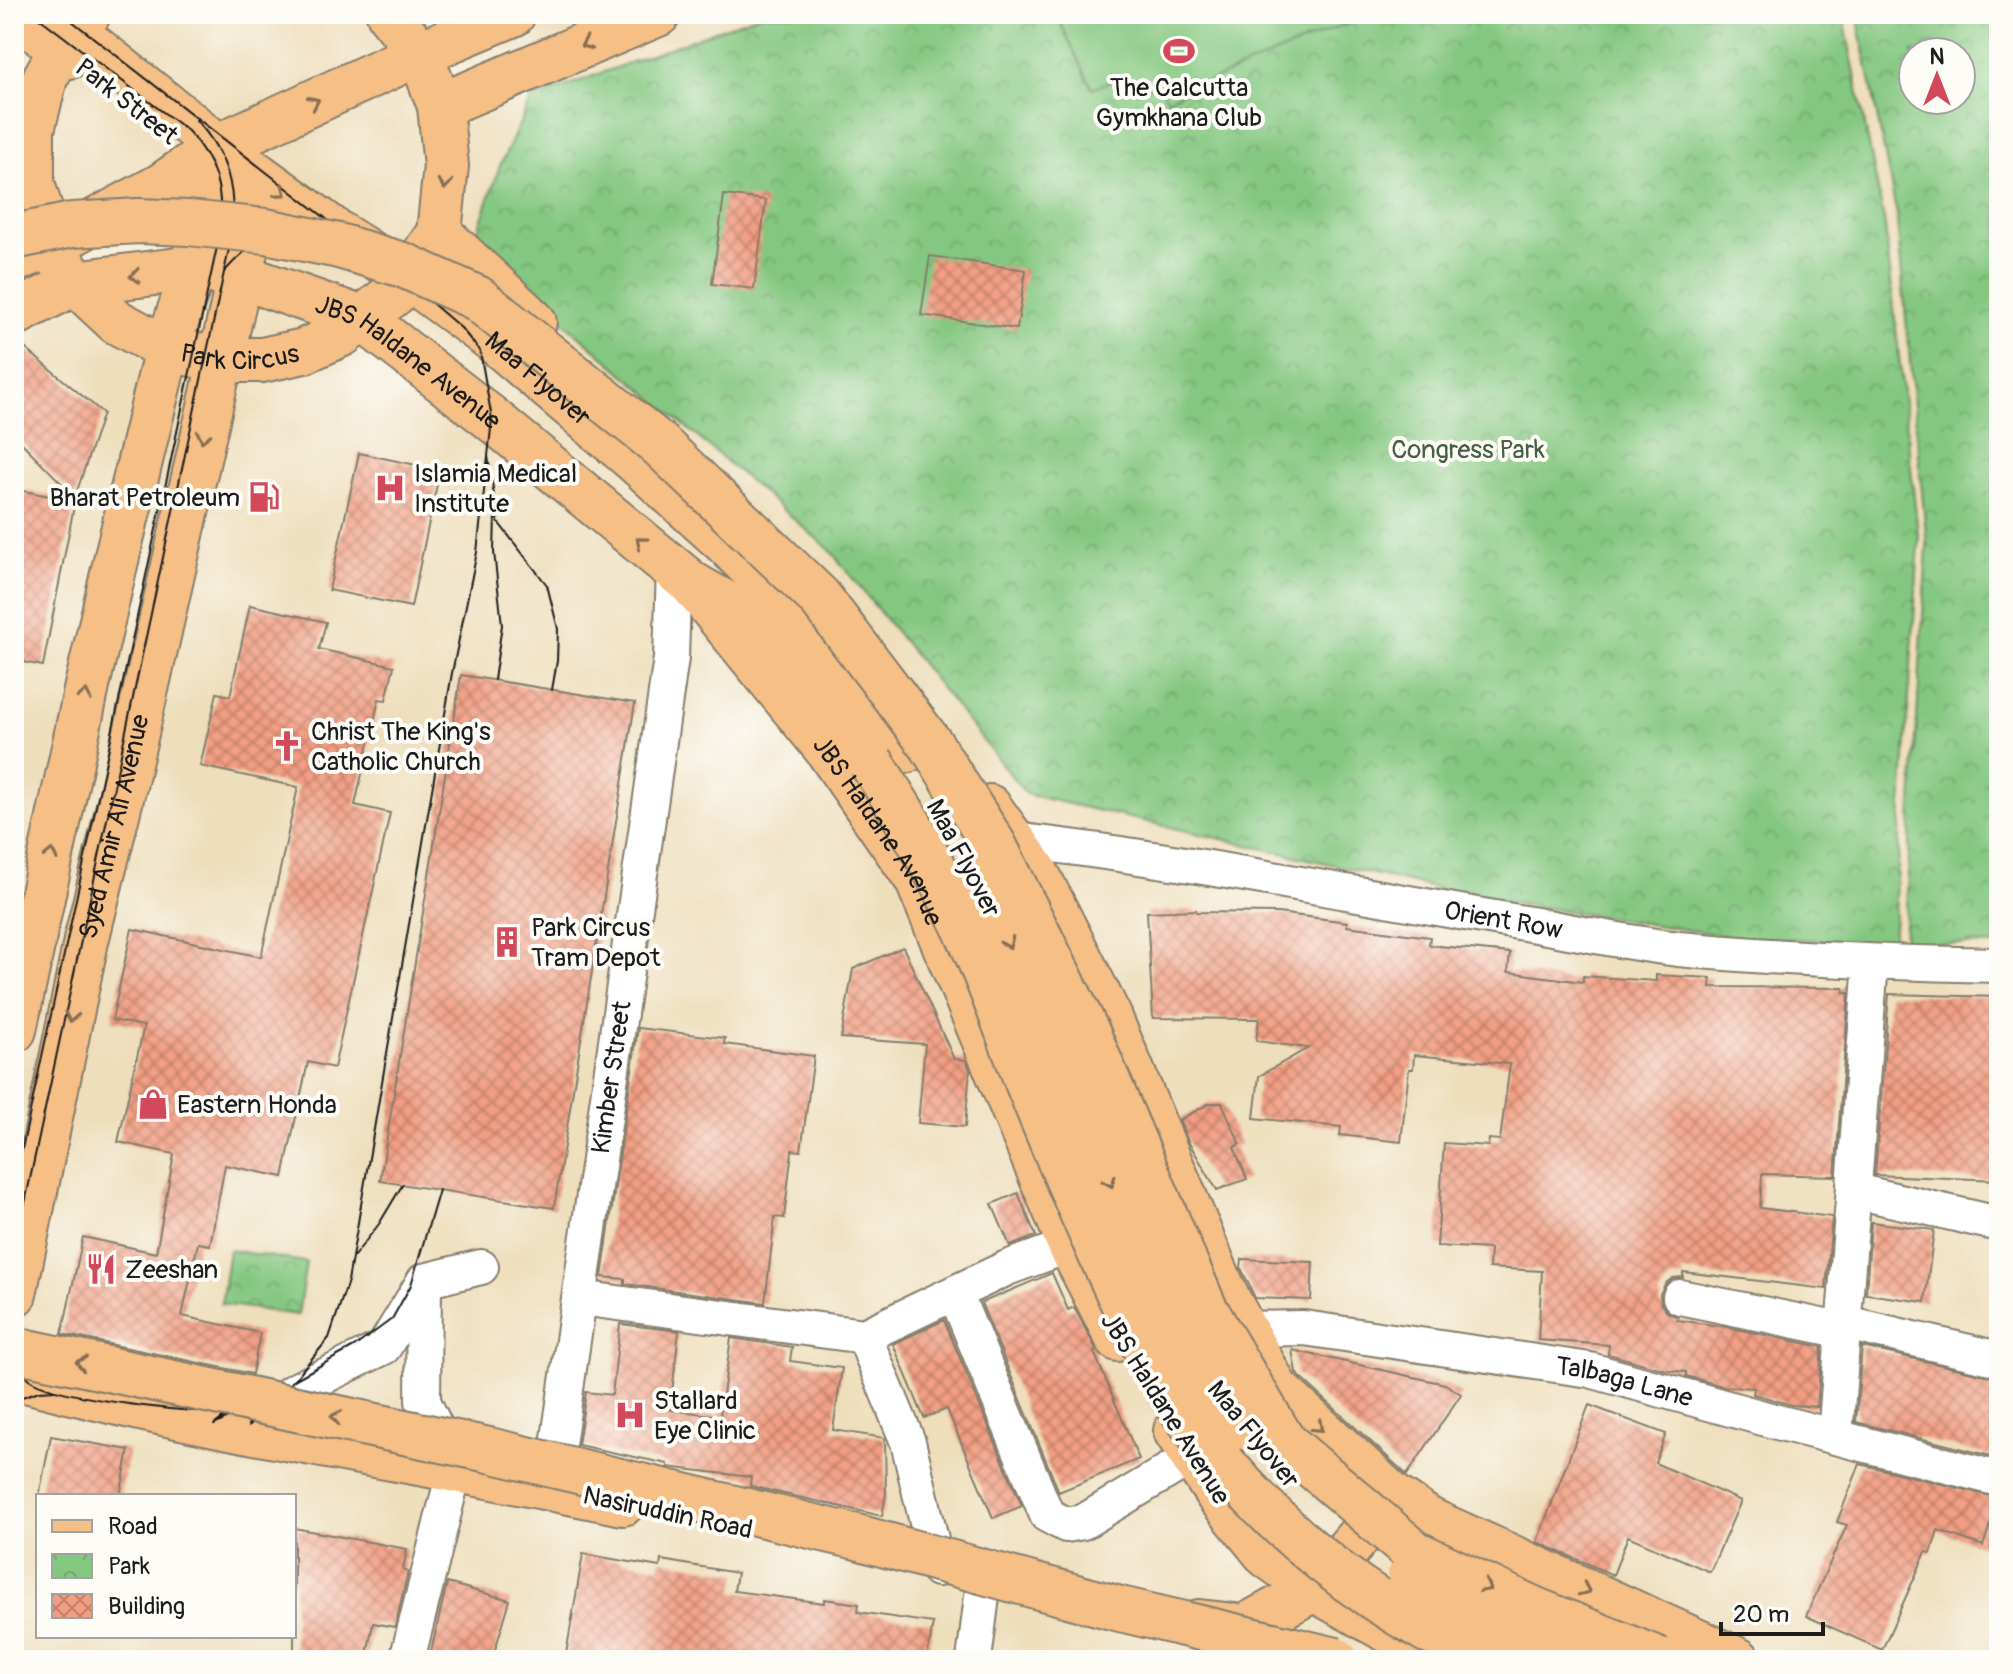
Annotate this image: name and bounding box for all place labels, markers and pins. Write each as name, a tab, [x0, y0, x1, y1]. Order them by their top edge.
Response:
sports icon: The Calcutta Gymkhana Club	[1162, 34, 1196, 68]
place label: The Calcutta Gymkhana Club	[1096, 72, 1262, 134]
place label: Islamia Medical Institute	[414, 458, 577, 520]
hospital icon: Islamia Medical Institute	[373, 471, 407, 505]
fuel station icon: Bharat Petroleum	[247, 480, 281, 514]
place label: Bharat Petroleum	[50, 482, 240, 514]
place label: Christ The King's Catholic Church	[311, 716, 491, 778]
church icon: Christ The King's Catholic Church	[270, 729, 304, 763]
place label: Park Circus Tram Depot	[531, 912, 661, 974]
building icon: Park Circus Tram Depot	[490, 925, 524, 959]
shop icon: Eastern Honda	[136, 1087, 170, 1121]
place label: Eastern Honda	[177, 1089, 337, 1121]
restaurant icon: Zeeshan	[84, 1252, 118, 1286]
place label: Zeeshan	[125, 1254, 218, 1286]
place label: Stallard Eye Clinic	[654, 1385, 756, 1447]
hospital icon: Stallard Eye Clinic	[613, 1398, 647, 1432]

